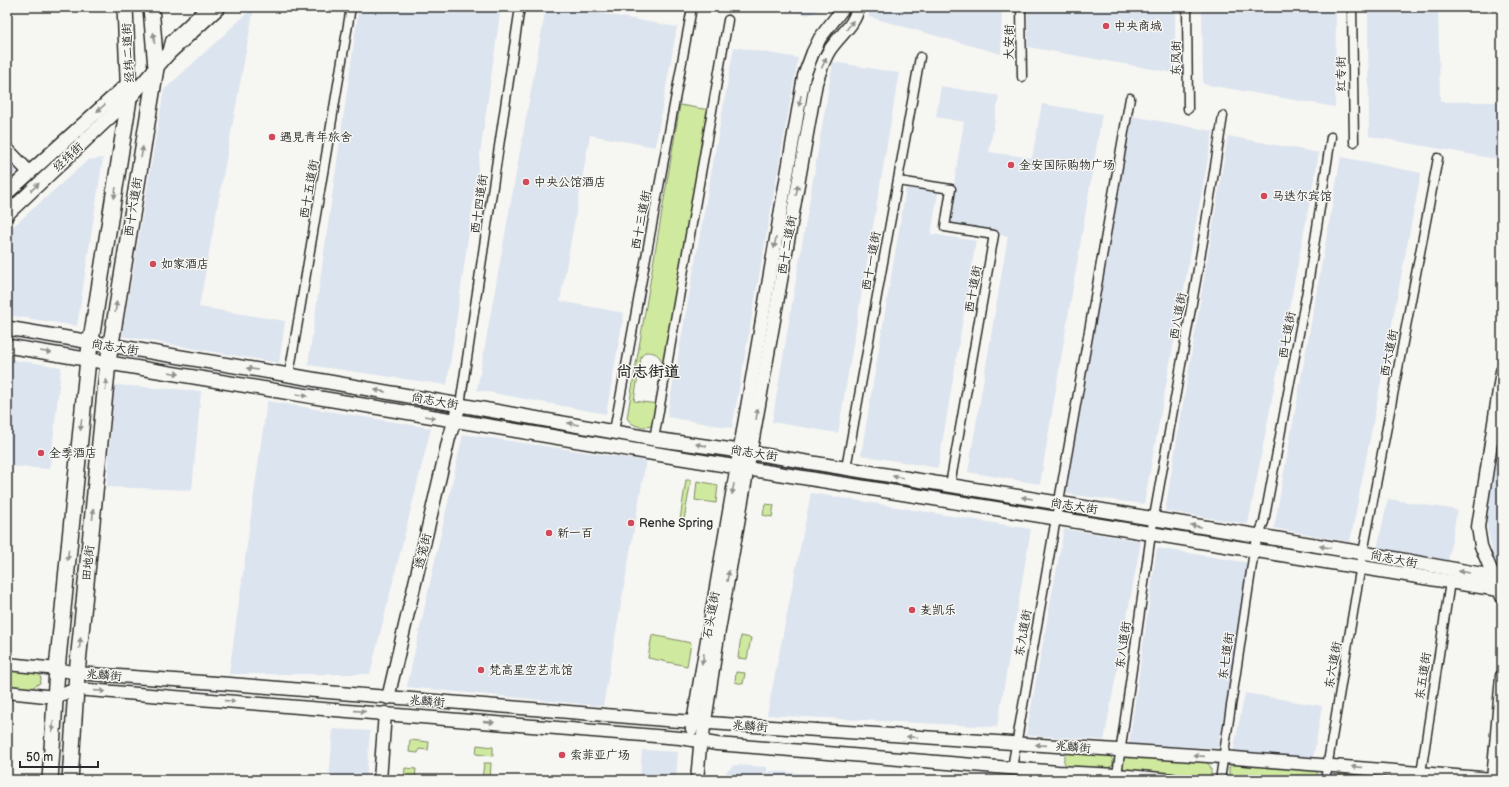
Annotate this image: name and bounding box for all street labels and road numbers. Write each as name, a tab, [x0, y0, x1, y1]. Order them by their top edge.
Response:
street label: 经纬二道街	[119, 23, 138, 83]
street label: 大安街	[1002, 24, 1017, 60]
street label: 东风街	[1169, 40, 1184, 76]
street label: 红专街	[1334, 56, 1349, 92]
street label: 经纬街	[50, 140, 87, 175]
street label: 西十五道街	[297, 158, 322, 220]
street label: 西十四道街	[468, 173, 491, 235]
street label: 西十六道街	[121, 176, 146, 238]
street label: 西十三道街	[628, 189, 655, 251]
street label: 西十二道街	[775, 214, 800, 276]
street label: 西十一道街	[859, 230, 884, 292]
street label: 西十道街	[962, 264, 985, 314]
street label: 西八道街	[1167, 291, 1190, 341]
street label: 西七道街	[1276, 310, 1299, 360]
street label: 西六道街	[1378, 328, 1401, 378]
street label: 尚志大街	[90, 336, 140, 359]
street label: 尚志大街	[410, 390, 460, 413]
street label: 尚志大街	[729, 442, 779, 465]
street label: 尚志大街	[1049, 495, 1099, 518]
street label: 透笼街	[412, 532, 435, 570]
street label: 田地街	[79, 544, 98, 582]
street label: 尚志大街	[1369, 548, 1419, 571]
street label: 石头道街	[700, 590, 723, 640]
street label: 东九道街	[1012, 608, 1035, 658]
street label: 东八道街	[1113, 620, 1134, 670]
street label: 东七道街	[1216, 631, 1237, 681]
street label: 东六道街	[1322, 640, 1345, 690]
street label: 东五道街	[1412, 651, 1435, 701]
street label: 兆麟街	[85, 667, 122, 684]
street label: 兆麟街	[408, 692, 446, 711]
street label: 兆麟街	[731, 718, 768, 735]
street label: 兆麟街	[1054, 739, 1091, 756]

